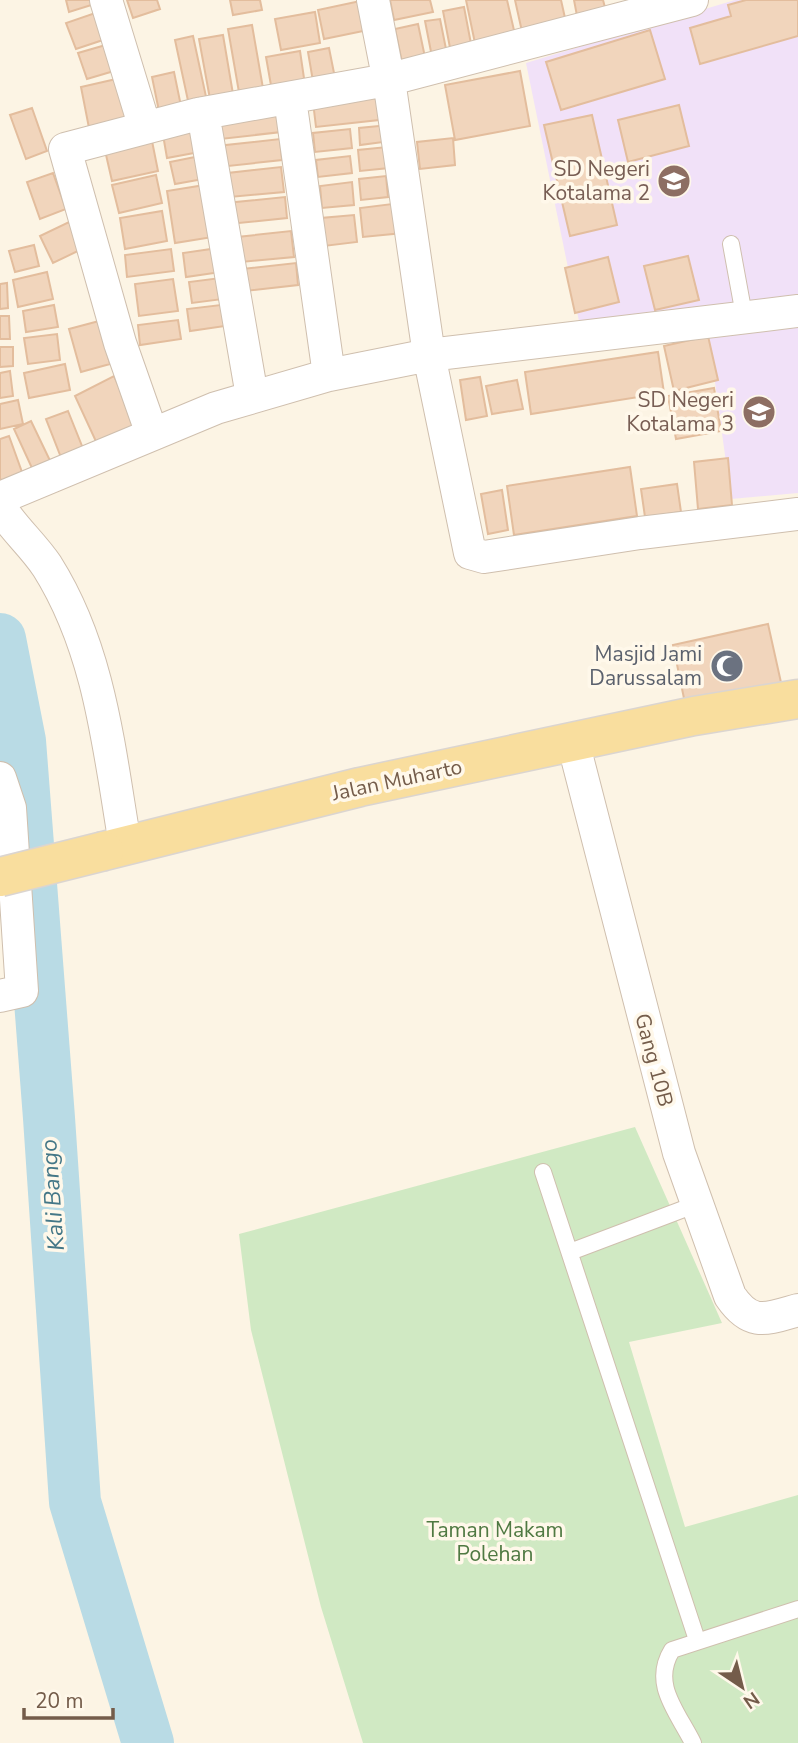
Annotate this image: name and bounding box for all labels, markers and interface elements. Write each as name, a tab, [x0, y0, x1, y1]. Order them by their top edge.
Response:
place label: SD Negeri Kotalama 2	[543, 155, 650, 207]
school or university icon: SD Negeri Kotalama 2	[655, 162, 693, 200]
place label: SD Negeri Kotalama 3	[627, 386, 734, 438]
school or university icon: SD Negeri Kotalama 3	[740, 393, 778, 431]
place label: Masjid Jami Darussalam	[589, 640, 702, 692]
mosque icon: Masjid Jami Darussalam	[708, 647, 746, 685]
street label: Jalan Muharto	[328, 753, 465, 808]
street label: Gang 10B	[628, 1010, 680, 1110]
water label: Kali Bango	[33, 1138, 72, 1252]
park label: Taman Makam Polehan	[426, 1516, 564, 1568]
north arrow	[707, 1652, 777, 1722]
scale bar	[24, 1676, 114, 1720]
text: N	[738, 1685, 764, 1715]
text: 20 m	[35, 1687, 84, 1715]

